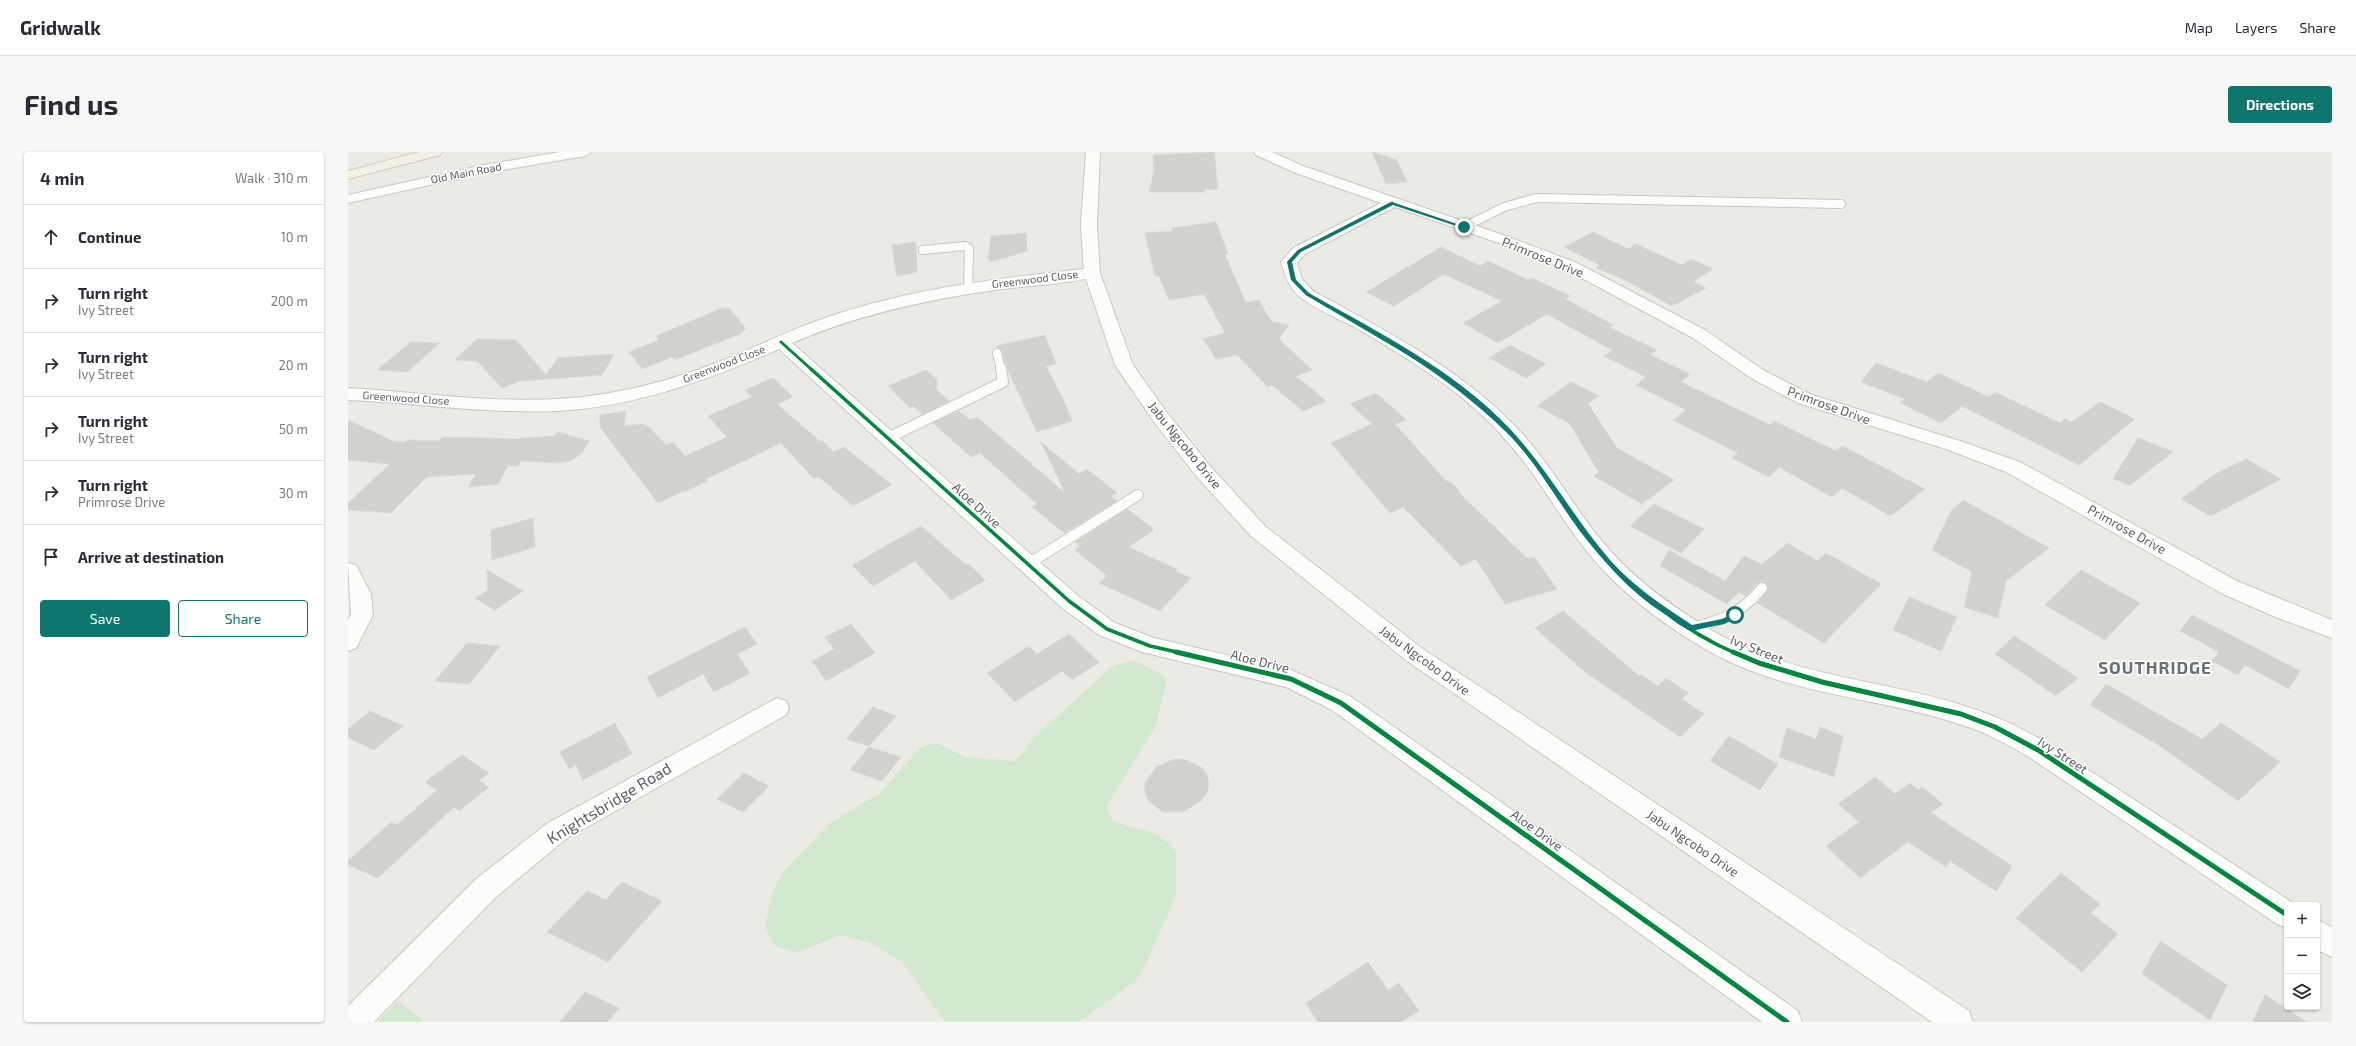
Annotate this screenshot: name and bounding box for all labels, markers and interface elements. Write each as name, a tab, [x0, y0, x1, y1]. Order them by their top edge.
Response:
text: Gridwalk	[20, 16, 101, 39]
text: Map	[2185, 19, 2213, 36]
text: Layers	[2235, 19, 2277, 36]
text: Share	[2299, 19, 2336, 36]
button: Directions	[2228, 86, 2332, 123]
text: Find us	[24, 87, 118, 121]
street label: Old Main Road	[429, 159, 502, 186]
text: 4 min	[40, 168, 84, 188]
text: Walk · 310 m	[235, 170, 308, 186]
route end	[1455, 218, 1473, 236]
icon: ahead	[40, 226, 62, 248]
text: Continue	[78, 228, 141, 246]
text: 10 m	[281, 229, 308, 245]
street label: Primrose Drive	[1500, 233, 1586, 281]
street label: Greenwood Close	[991, 267, 1079, 290]
text: Turn right	[78, 284, 148, 302]
icon: right	[40, 290, 62, 312]
text: 200 m	[271, 293, 308, 309]
text: Ivy Street	[78, 302, 134, 318]
street label: Greenwood Close	[681, 342, 767, 385]
text: Turn right	[78, 348, 148, 366]
icon: right	[40, 354, 62, 376]
text: 20 m	[279, 357, 308, 373]
text: Ivy Street	[78, 366, 134, 382]
street label: Primrose Drive	[1785, 383, 1873, 427]
street label: Greenwood Close	[362, 388, 450, 407]
street label: Jabu Ngcobo Drive	[1145, 398, 1225, 492]
text: Turn right	[78, 412, 148, 430]
icon: right	[40, 418, 62, 440]
text: 50 m	[279, 421, 308, 437]
text: Ivy Street	[78, 430, 134, 446]
text: Turn right	[78, 476, 148, 494]
street label: Aloe Drive	[949, 479, 1005, 531]
icon: right	[40, 482, 62, 504]
text: 30 m	[279, 485, 308, 501]
text: Primrose Drive	[78, 494, 165, 510]
street label: Primrose Drive	[2085, 501, 2169, 557]
icon: arrive	[40, 546, 62, 568]
text: Arrive at destination	[78, 548, 224, 566]
button: Save	[40, 600, 170, 637]
button: Share	[178, 600, 308, 637]
route start	[1726, 606, 1744, 624]
street label: Jabu Ngcobo Drive	[1377, 622, 1473, 698]
street label: Ivy Street	[1728, 631, 1786, 667]
street label: Aloe Drive	[1229, 646, 1291, 676]
district label: SOUTHRIDGE	[2098, 657, 2212, 677]
street label: Ivy Street	[2035, 733, 2091, 777]
street label: Knightsbridge Road	[543, 758, 674, 847]
street label: Aloe Drive	[1508, 806, 1566, 854]
street label: Jabu Ngcobo Drive	[1644, 806, 1742, 880]
map controls	[2284, 902, 2320, 1010]
button: +	[2284, 902, 2320, 938]
button: −	[2284, 938, 2320, 974]
button: layers	[2284, 974, 2320, 1010]

